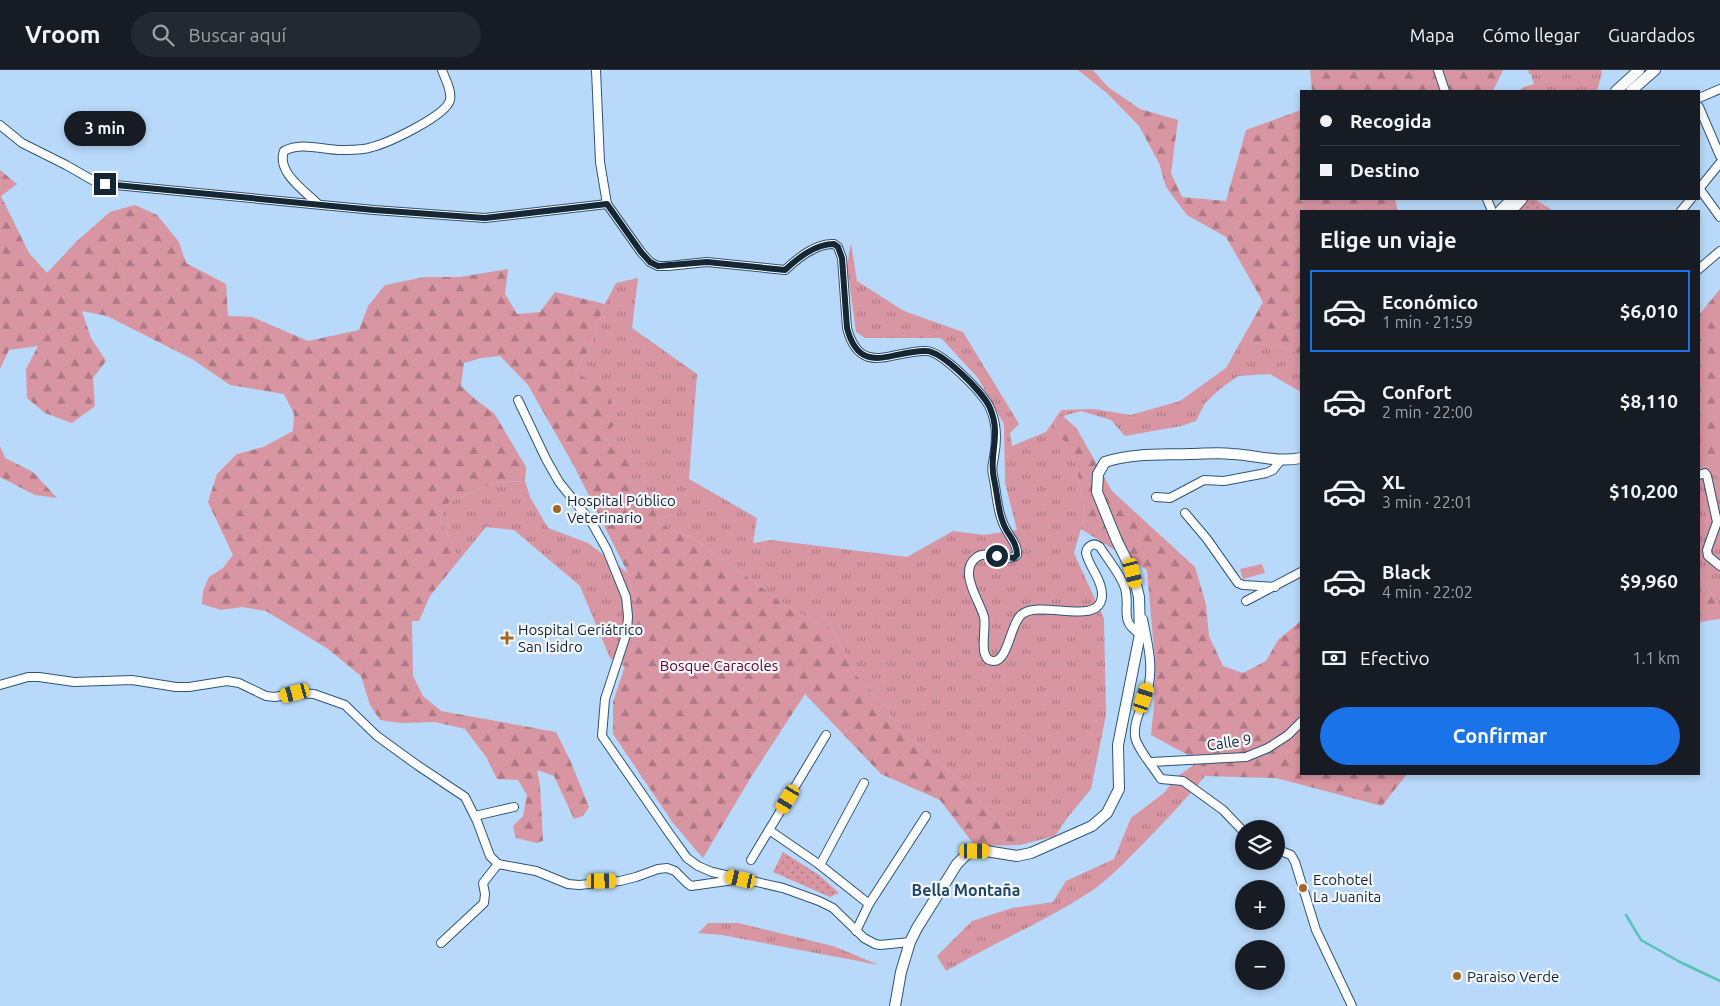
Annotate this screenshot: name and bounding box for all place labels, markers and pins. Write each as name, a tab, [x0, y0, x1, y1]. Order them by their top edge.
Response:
place label: Hospital Público Veterinario	[567, 492, 676, 526]
marker: Hospital Público Veterinario	[551, 503, 563, 515]
place label: Hospital Geriátrico San Isidro	[518, 621, 643, 655]
marker: Hospital Geriátrico San Isidro	[500, 631, 514, 645]
place label: Ecohotel La Juanita	[1313, 871, 1381, 905]
marker: Ecohotel La Juanita	[1297, 882, 1309, 894]
place label: Paraiso Verde	[1467, 968, 1559, 985]
marker: Paraiso Verde	[1451, 970, 1463, 982]

